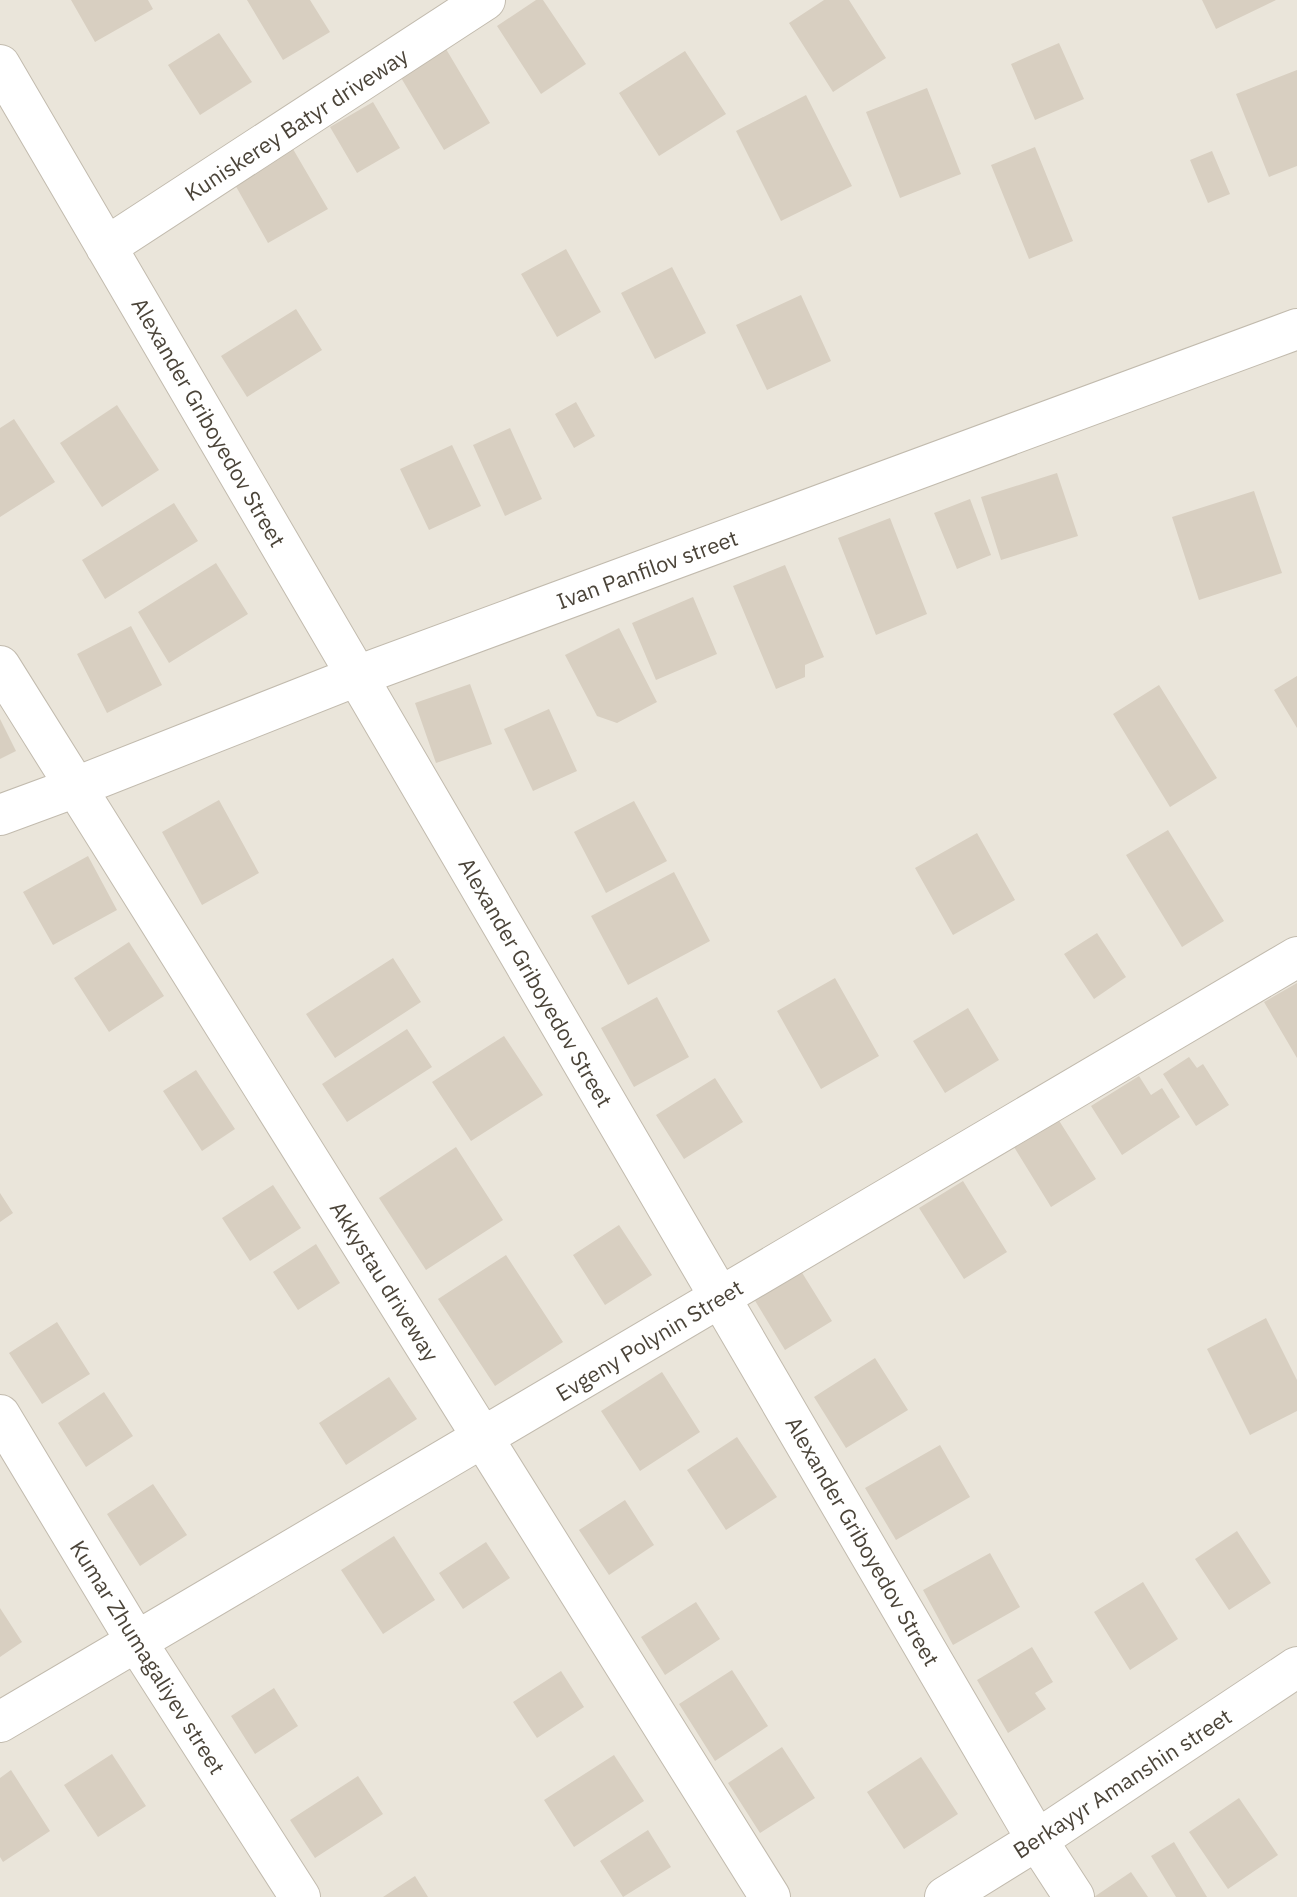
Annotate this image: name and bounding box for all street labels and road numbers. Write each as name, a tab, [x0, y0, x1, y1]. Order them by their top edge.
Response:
street label: Kuniskerey Batyr driveway	[179, 41, 413, 207]
street label: Alexander Griboyedov Street	[126, 292, 292, 552]
street label: Ivan Panfilov street	[552, 523, 742, 615]
street label: Alexander Griboyedov Street	[453, 852, 619, 1112]
street label: Akkystau driveway	[324, 1195, 446, 1367]
street label: Evgeny Polynin Street	[550, 1273, 748, 1407]
street label: Alexander Griboyedov Street	[780, 1411, 946, 1671]
street label: Kumar Zhumagaliyev street	[64, 1534, 232, 1780]
street label: Berkayyr Amanshin street	[1007, 1701, 1237, 1865]

